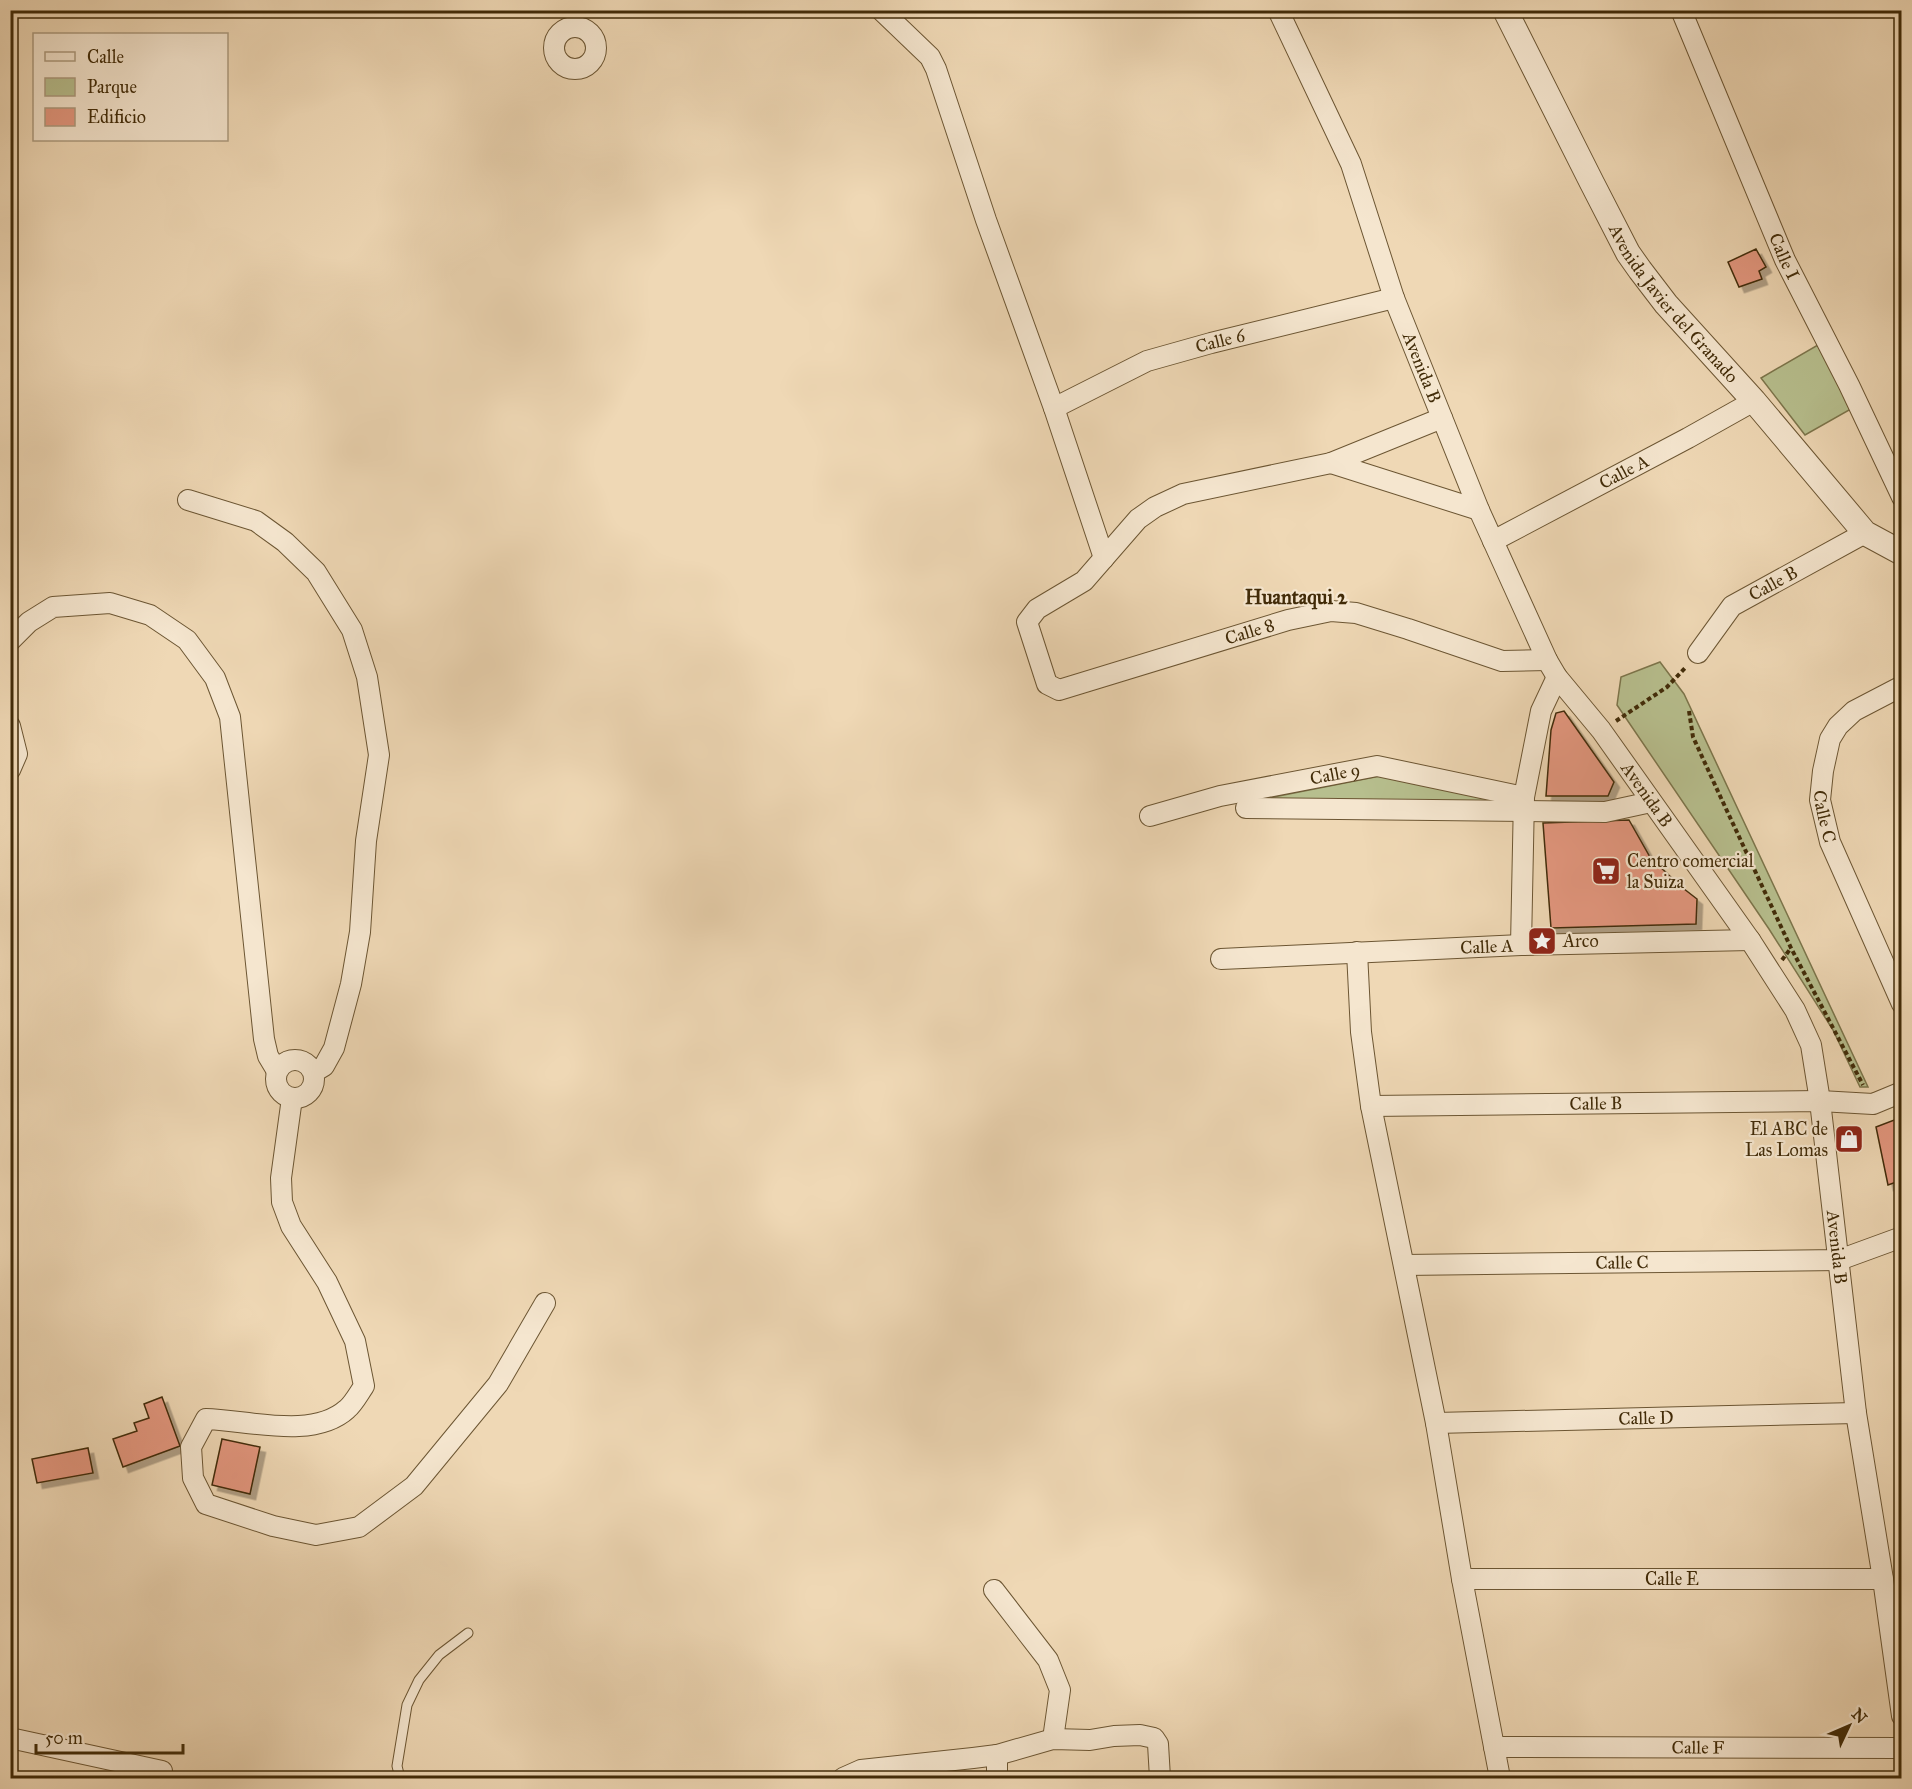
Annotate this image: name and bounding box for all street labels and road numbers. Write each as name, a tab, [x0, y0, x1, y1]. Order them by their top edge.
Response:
street label: Avenida Javier del Granado	[1604, 220, 1743, 387]
street label: Calle I	[1764, 230, 1804, 284]
street label: Calle 6	[1193, 324, 1248, 358]
street label: Avenida B	[1397, 328, 1446, 406]
street label: Calle A	[1595, 450, 1652, 494]
street label: Calle B	[1745, 561, 1802, 606]
street label: Calle 8	[1222, 614, 1277, 650]
street label: Avenida B	[1616, 757, 1677, 831]
street label: Calle 9	[1308, 758, 1362, 790]
street label: Calle C	[1809, 789, 1841, 845]
street label: Calle A	[1460, 934, 1514, 959]
street label: Calle B	[1569, 1092, 1623, 1115]
street label: Avenida B	[1822, 1208, 1852, 1285]
street label: Calle C	[1595, 1251, 1649, 1274]
street label: Calle D	[1618, 1406, 1674, 1430]
street label: Calle E	[1645, 1568, 1699, 1590]
street label: Calle F	[1672, 1736, 1725, 1759]

